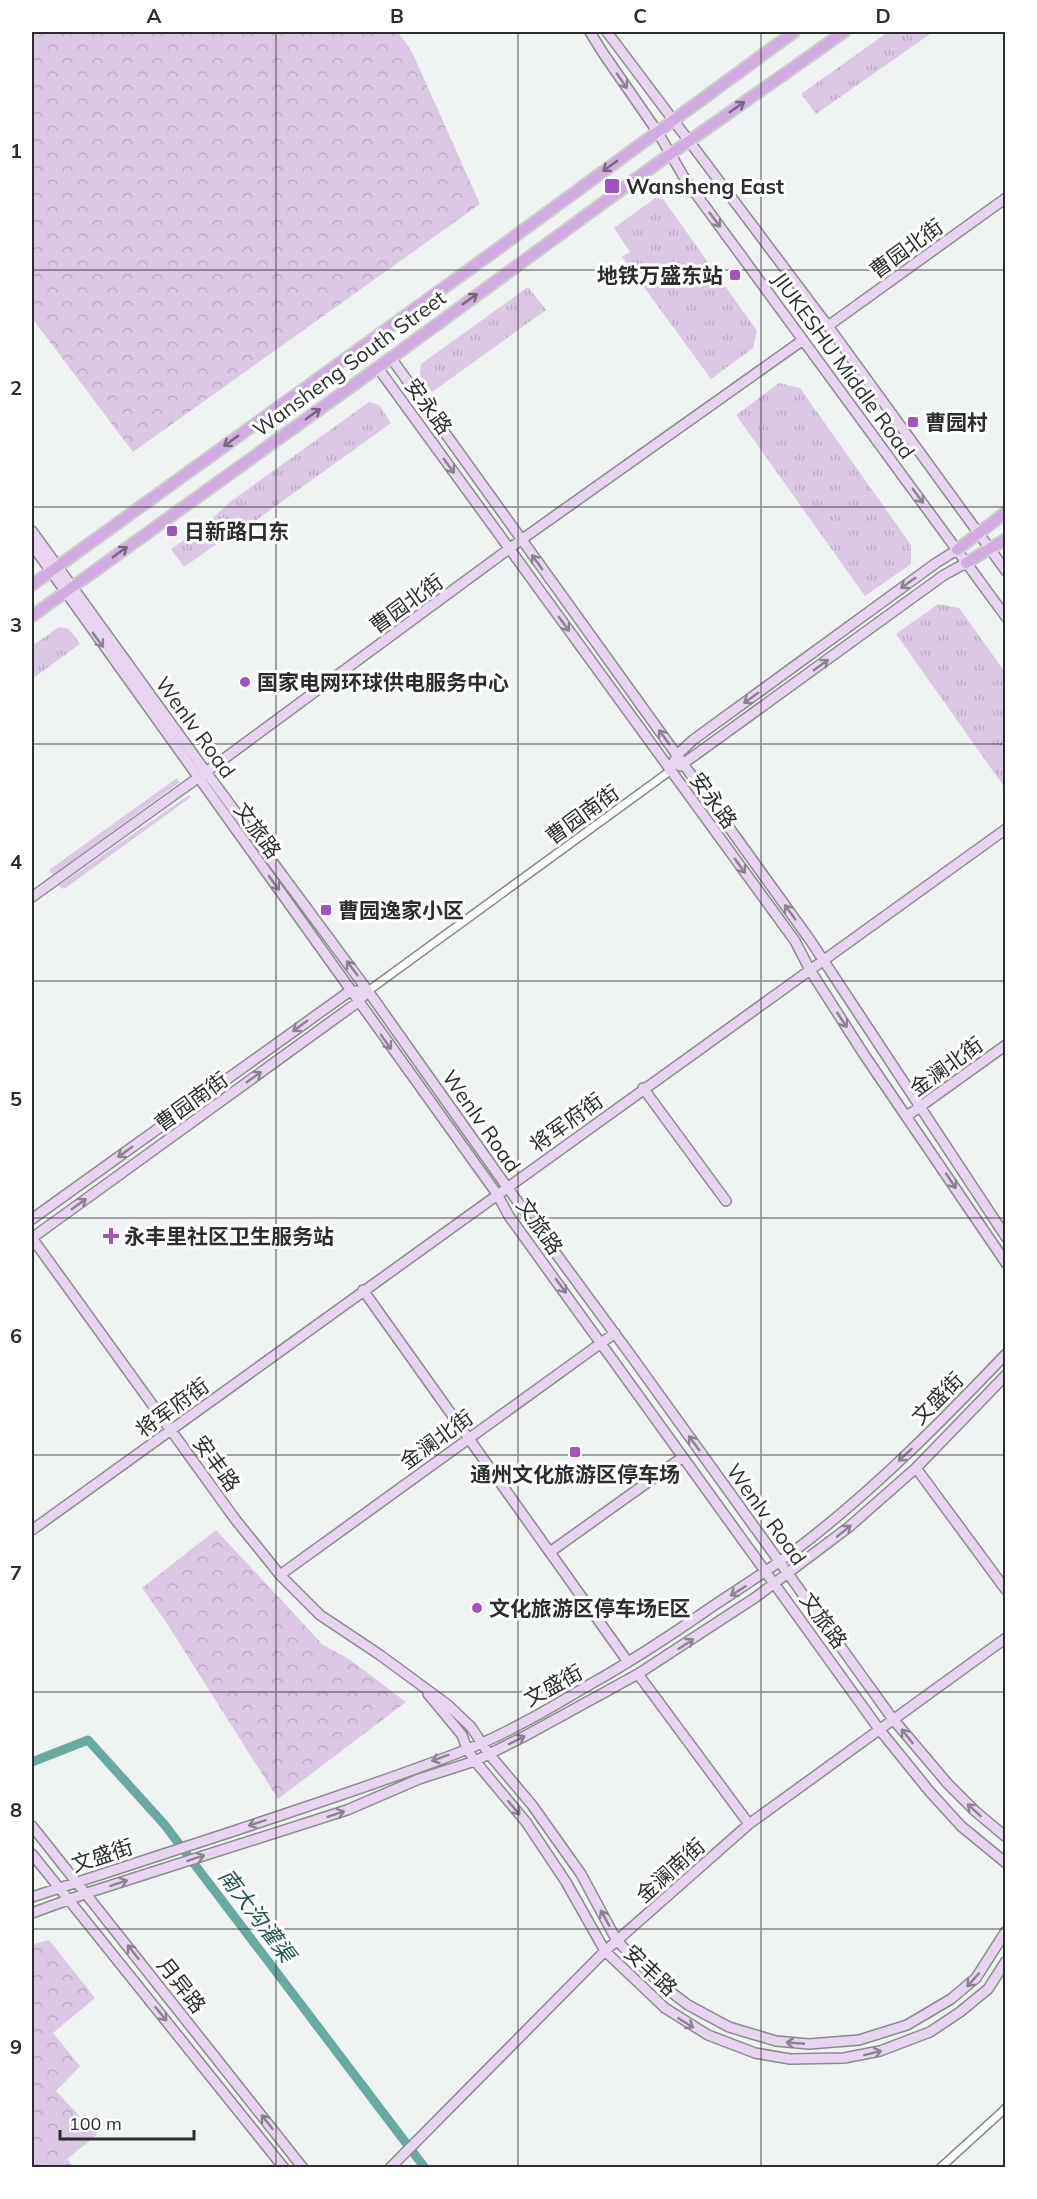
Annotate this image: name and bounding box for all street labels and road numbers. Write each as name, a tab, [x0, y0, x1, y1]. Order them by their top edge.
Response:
street label: 曹园北街	[864, 213, 948, 283]
street label: JIUKESHU Middle Road	[767, 266, 921, 464]
street label: Wansheng South Street	[247, 284, 451, 442]
street label: 安永路	[400, 373, 458, 439]
street label: 曹园北街	[364, 568, 448, 638]
street label: Wenlv Road	[151, 671, 241, 783]
street label: 安永路	[685, 767, 743, 833]
street label: 曹园南街	[540, 779, 624, 849]
street label: 文旅路	[229, 797, 287, 863]
street label: 金澜北街	[904, 1031, 988, 1101]
street label: Wenlv Road	[437, 1065, 527, 1177]
street label: 曹园南街	[149, 1066, 233, 1136]
street label: 将军府街	[524, 1087, 608, 1157]
street label: 文旅路	[511, 1193, 569, 1259]
street label: 文盛街	[906, 1367, 968, 1429]
street label: 将军府街	[130, 1372, 214, 1442]
street label: 金澜北街	[394, 1404, 478, 1474]
street label: 安丰路	[188, 1430, 246, 1496]
street label: Wenlv Road	[722, 1458, 812, 1570]
street label: 文旅路	[795, 1587, 853, 1653]
street label: 文盛街	[519, 1658, 587, 1712]
street label: 金澜南街	[630, 1832, 710, 1908]
street label: 文盛街	[68, 1833, 136, 1877]
street label: 安丰路	[619, 1939, 683, 2001]
street label: 月异路	[152, 1952, 212, 2018]

